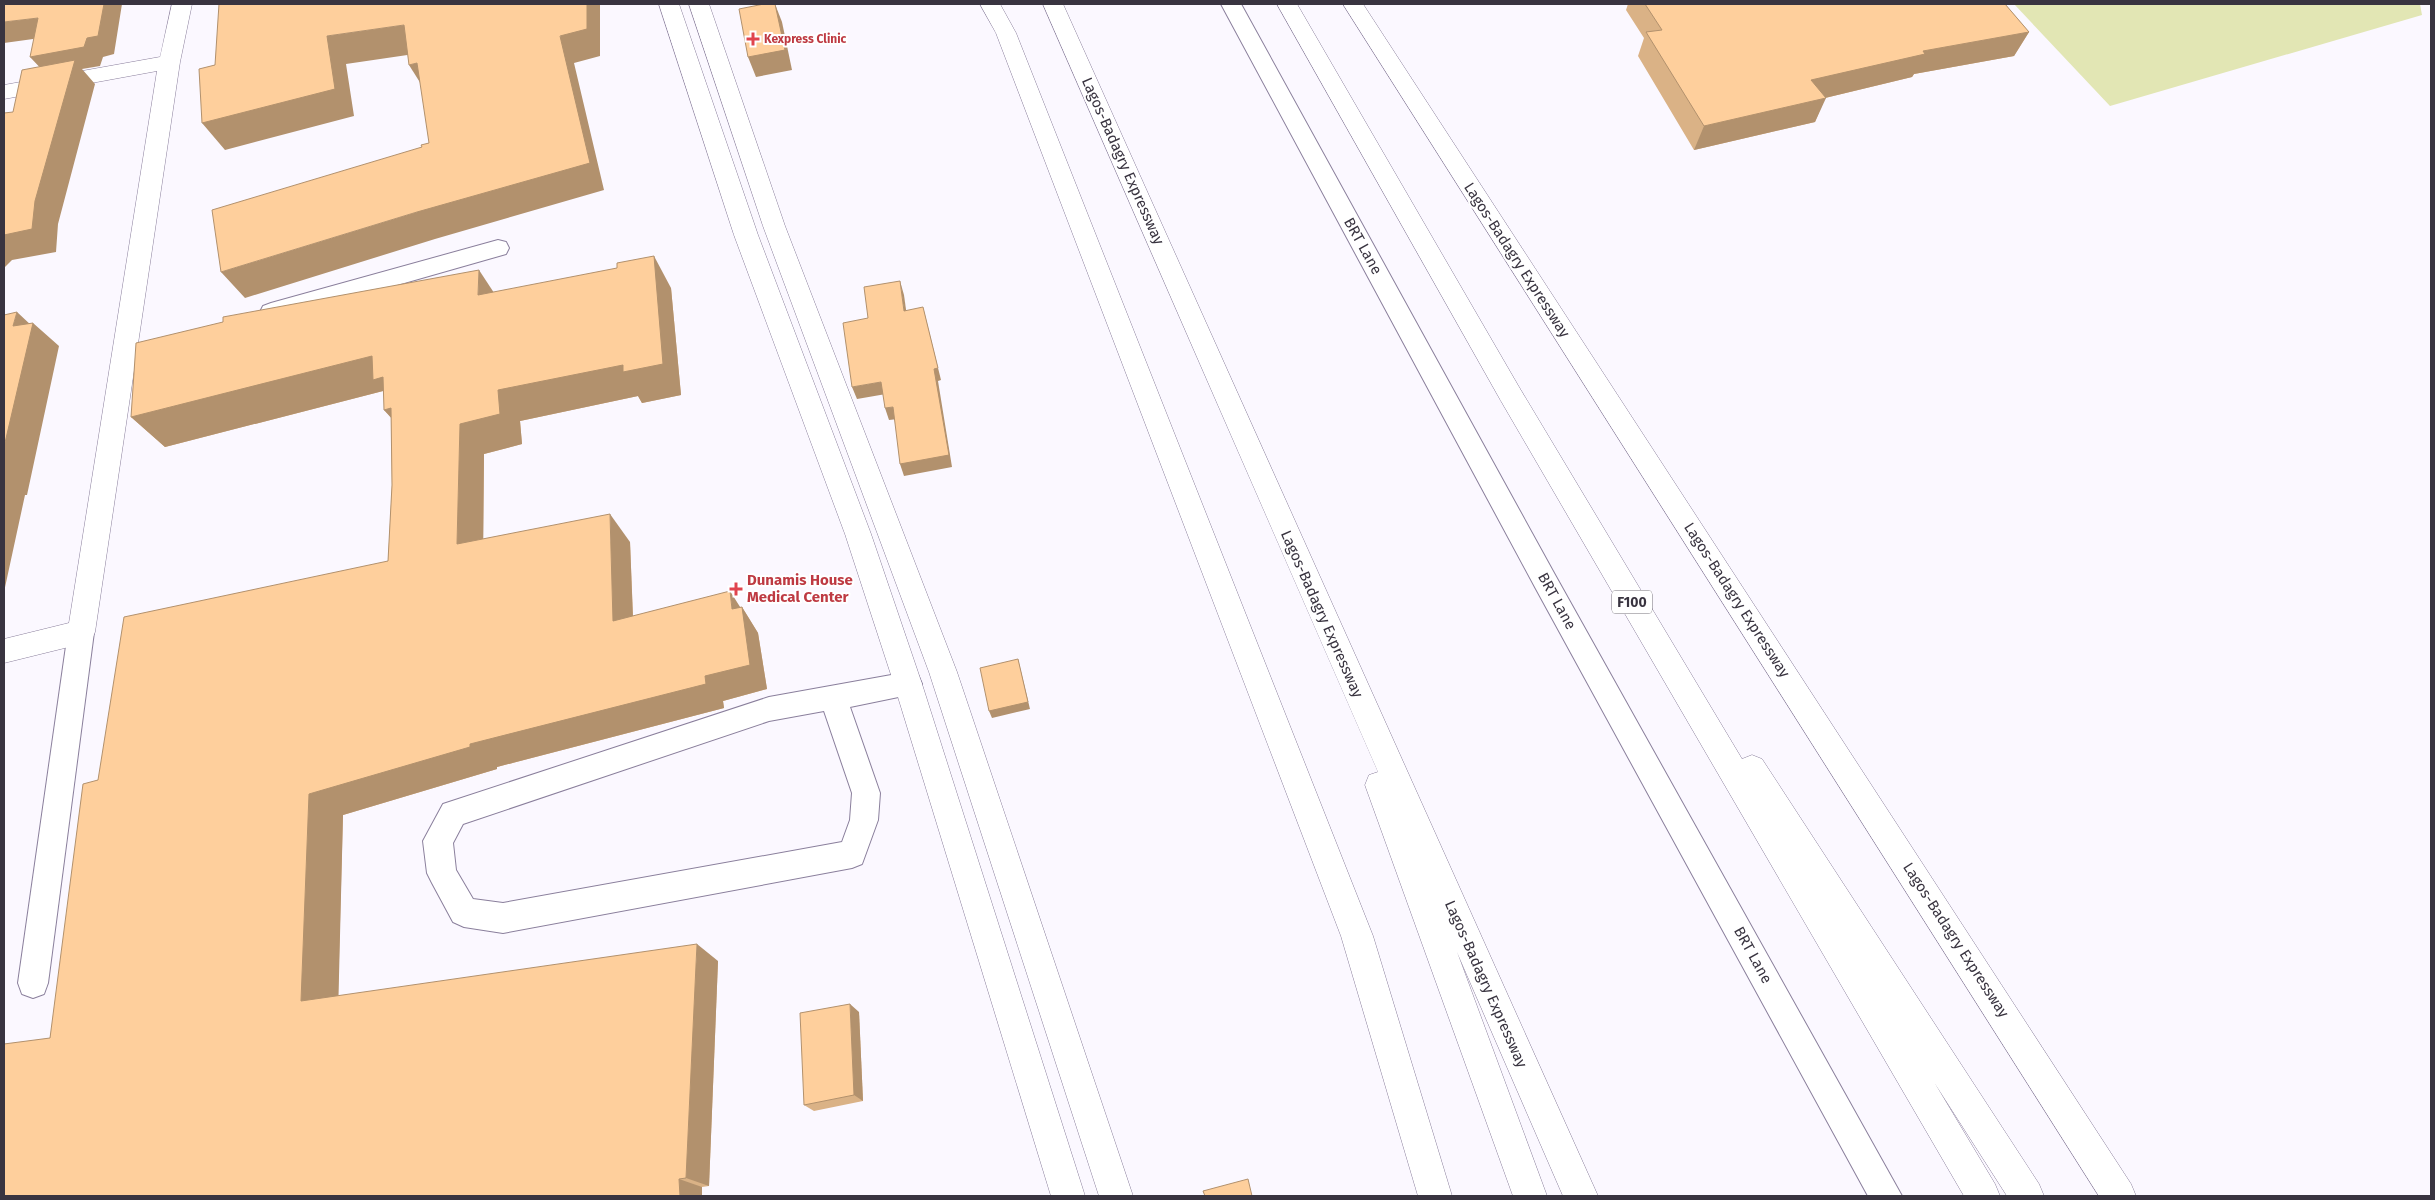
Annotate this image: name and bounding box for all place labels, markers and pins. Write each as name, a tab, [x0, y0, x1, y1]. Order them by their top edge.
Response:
marker: Kexpress Clinic	[746, 32, 760, 46]
place label: Kexpress Clinic	[764, 32, 847, 46]
place label: Dunamis House Medical Center	[747, 571, 853, 606]
marker: Dunamis House Medical Center	[729, 582, 743, 596]

